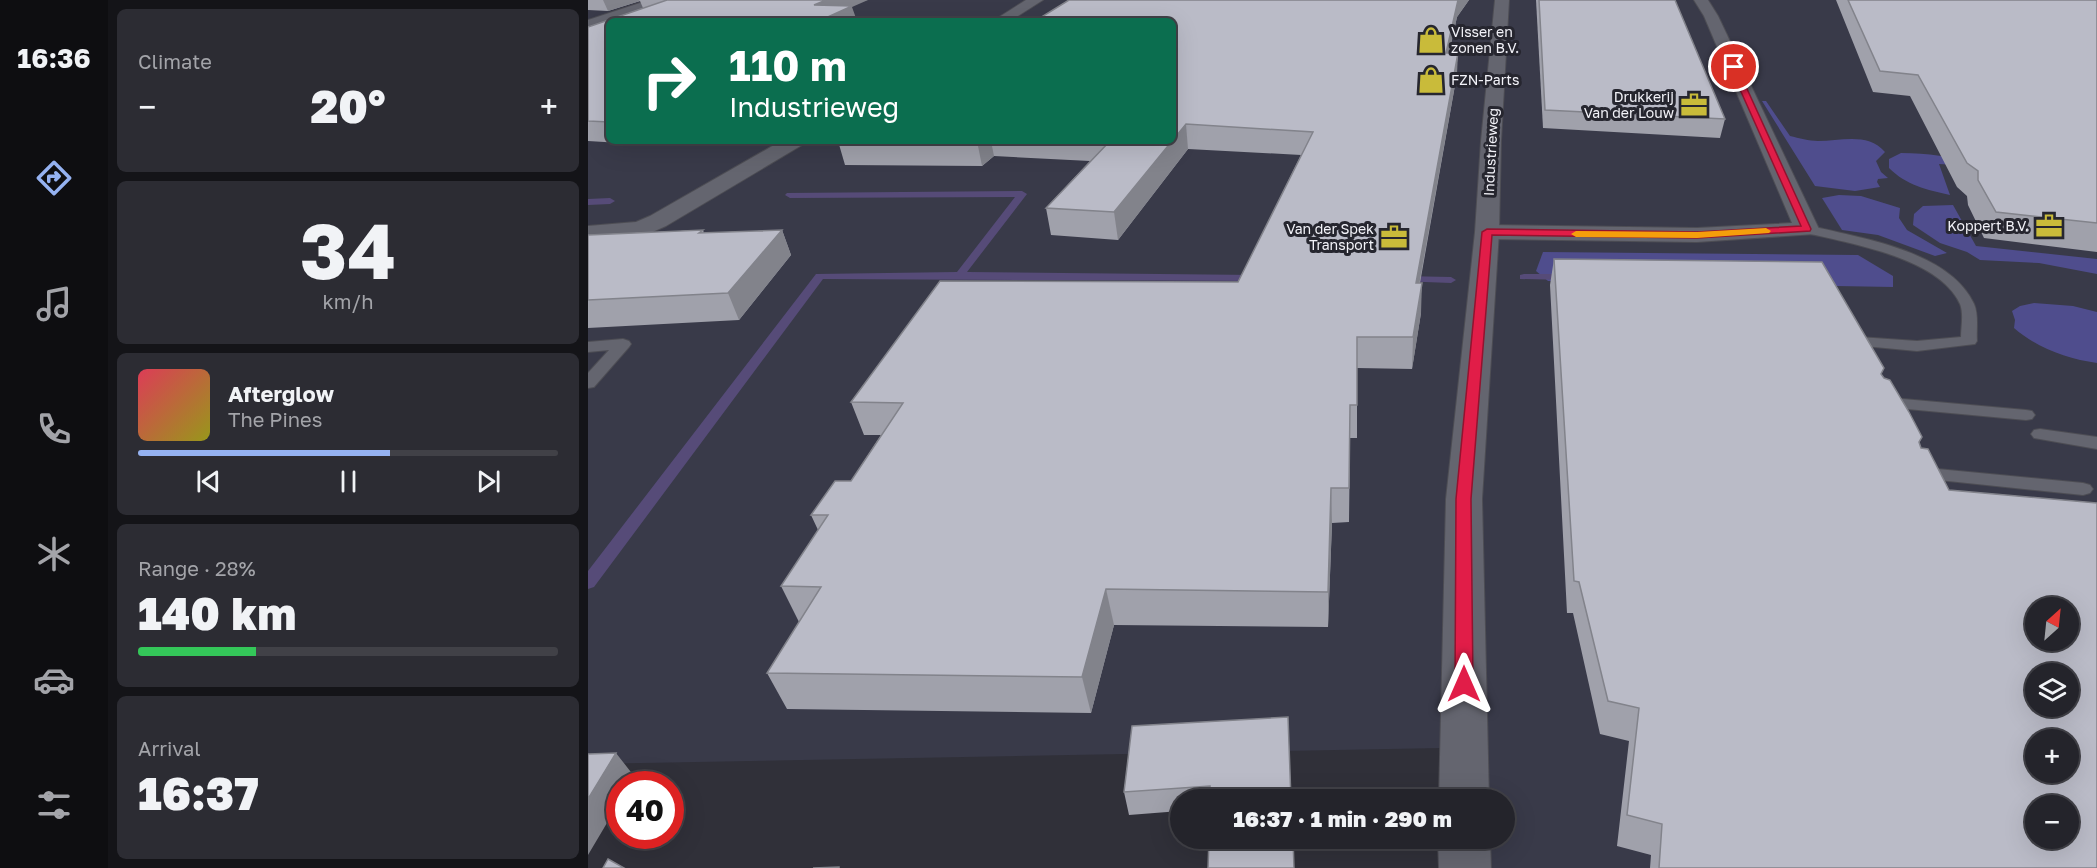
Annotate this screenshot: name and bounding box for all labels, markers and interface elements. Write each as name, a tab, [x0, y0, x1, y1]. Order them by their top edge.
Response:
place label: Visser en zonen B.V.	[1451, 23, 1519, 56]
shop icon: Visser en zonen B.V.	[1416, 25, 1446, 55]
text: 110 m	[729, 40, 847, 90]
pin	[1708, 41, 1759, 92]
text: 16:36	[17, 42, 91, 74]
icon: right	[630, 42, 708, 120]
text: Climate	[138, 49, 212, 73]
icon: arrive	[1717, 50, 1750, 83]
shop icon: FZN-Parts	[1416, 65, 1446, 95]
place label: FZN-Parts	[1451, 71, 1519, 88]
text: 20°	[310, 79, 386, 133]
text: −	[138, 87, 156, 126]
text: +	[540, 87, 558, 126]
place label: Drukkerij Van der Louw	[1584, 88, 1674, 121]
office icon: Drukkerij Van der Louw	[1679, 90, 1709, 120]
text: Industrieweg	[729, 91, 899, 123]
street label: Industrieweg	[1480, 107, 1501, 196]
icon: directions	[33, 157, 75, 199]
text: 34	[300, 203, 396, 296]
office icon: Koppert B.V.	[2034, 211, 2064, 241]
place label: Koppert B.V.	[1947, 217, 2029, 234]
place label: Van der Spek Transport	[1286, 220, 1374, 253]
office icon: Van der Spek Transport	[1379, 222, 1409, 252]
icon: music	[33, 283, 75, 325]
text: km/h	[323, 289, 373, 313]
text: Afterglow	[228, 380, 334, 407]
text: The Pines	[228, 407, 322, 431]
icon: phone	[33, 408, 75, 450]
icon: previous	[192, 465, 225, 498]
icon: pause	[332, 465, 365, 498]
icon: next	[472, 465, 505, 498]
icon: climate	[33, 533, 75, 575]
text: Range · 28%	[138, 556, 256, 580]
text: 140 km	[138, 586, 296, 640]
north arrow	[2025, 597, 2079, 651]
map controls	[2025, 597, 2079, 849]
position arrow	[1432, 652, 1496, 716]
icon: car	[33, 659, 75, 701]
button: layers	[2025, 663, 2079, 717]
button: +	[2025, 729, 2079, 783]
text: Arrival	[138, 736, 201, 760]
text: 16:37	[138, 766, 259, 820]
speed limit sign: 40	[606, 771, 684, 849]
icon: filters	[33, 784, 75, 826]
button: −	[2025, 795, 2079, 849]
text: 16:37 · 1 min · 290 m	[1233, 805, 1452, 832]

